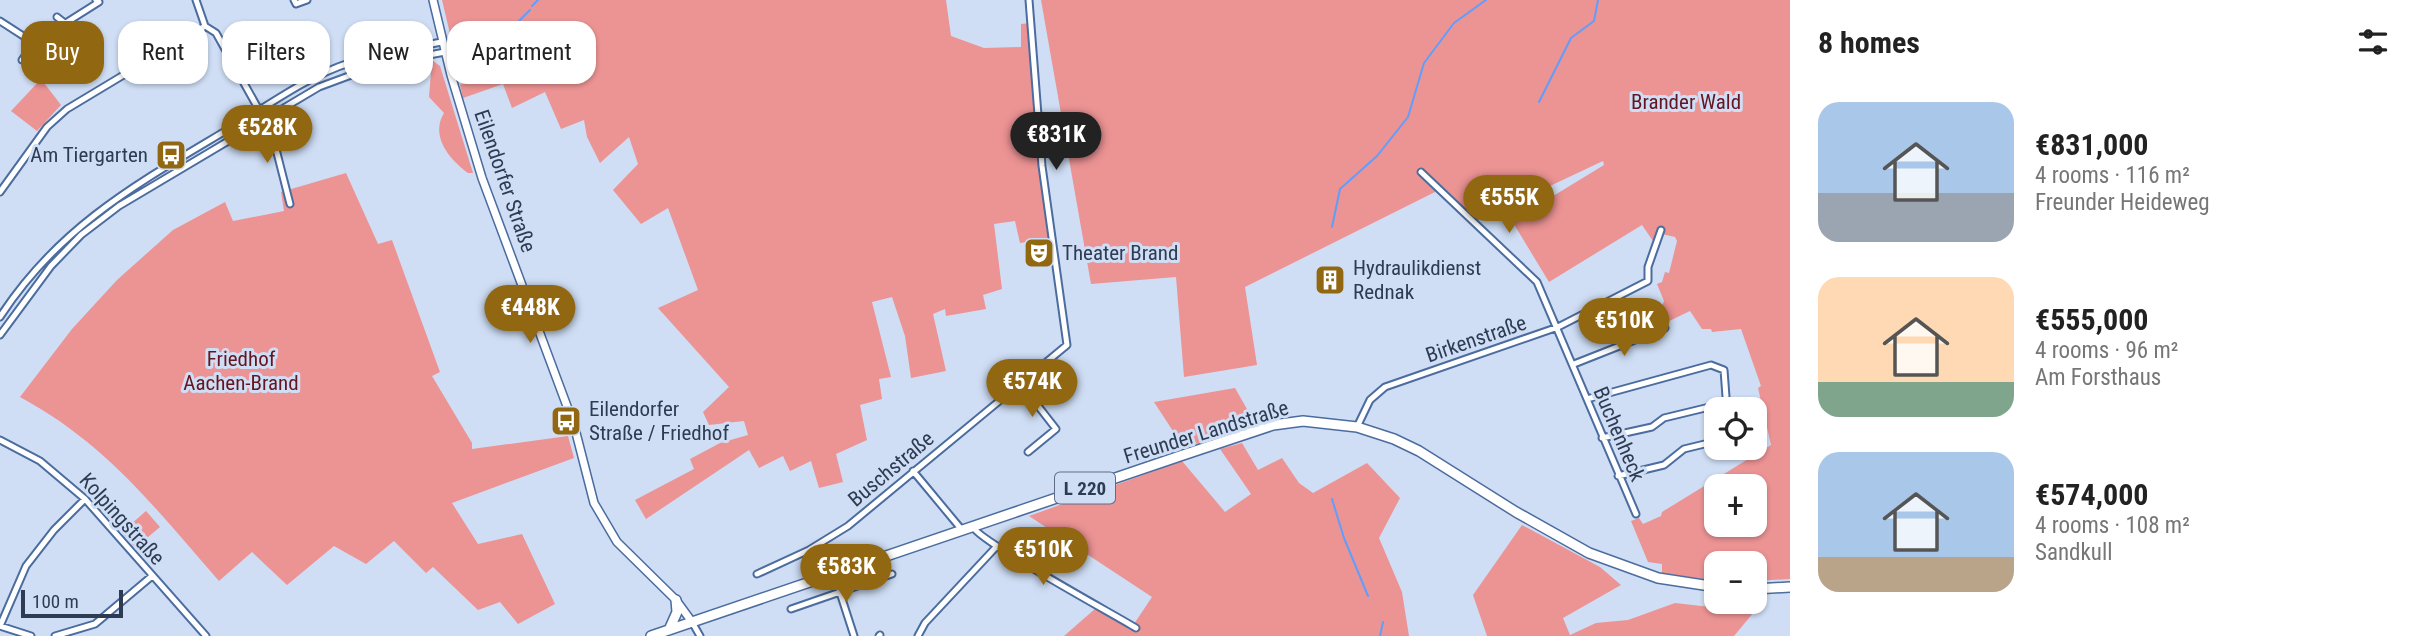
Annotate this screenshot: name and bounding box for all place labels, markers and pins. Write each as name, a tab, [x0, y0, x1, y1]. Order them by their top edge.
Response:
pin: €528K	[218, 106, 316, 165]
pin: €831K	[1007, 113, 1105, 172]
bus stop icon: Am Tiergarten	[154, 138, 188, 172]
place label: Am Tiergarten	[30, 143, 148, 167]
pin: €555K	[1460, 176, 1558, 235]
theatre icon: Theater Brand	[1022, 236, 1056, 270]
place label: Theater Brand	[1062, 241, 1178, 265]
place label: Hydraulikdienst Rednak	[1353, 256, 1481, 304]
building icon: Hydraulikdienst Rednak	[1313, 263, 1347, 297]
pin: €448K	[481, 286, 579, 345]
pin: €510K	[1575, 298, 1673, 358]
pin: €574K	[983, 360, 1081, 419]
place label: Eilendorfer Straße / Friedhof	[589, 397, 729, 445]
bus stop icon: Eilendorfer Straße / Friedhof	[549, 404, 583, 438]
pin: €510K	[994, 528, 1092, 587]
pin: €583K	[797, 544, 895, 604]

